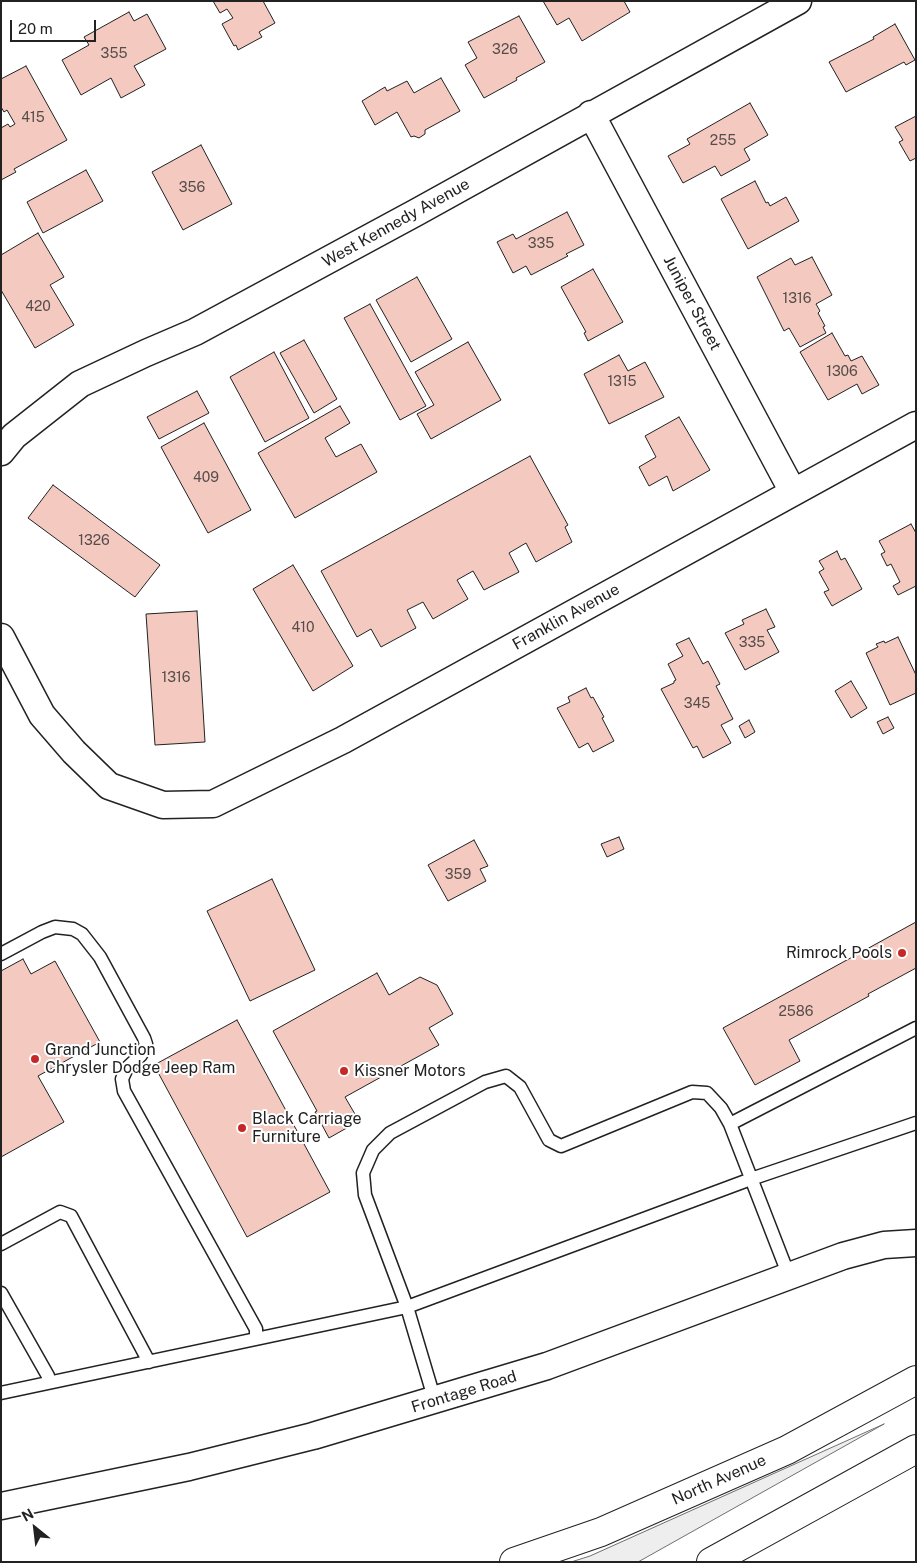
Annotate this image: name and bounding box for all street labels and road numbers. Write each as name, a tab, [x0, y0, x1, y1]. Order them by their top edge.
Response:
street label: West Kennedy Avenue	[319, 174, 473, 272]
street label: Juniper Street	[659, 252, 725, 354]
street label: Franklin Avenue	[509, 580, 623, 654]
street label: Frontage Road	[409, 1367, 519, 1417]
street label: North Avenue	[669, 1451, 769, 1509]

